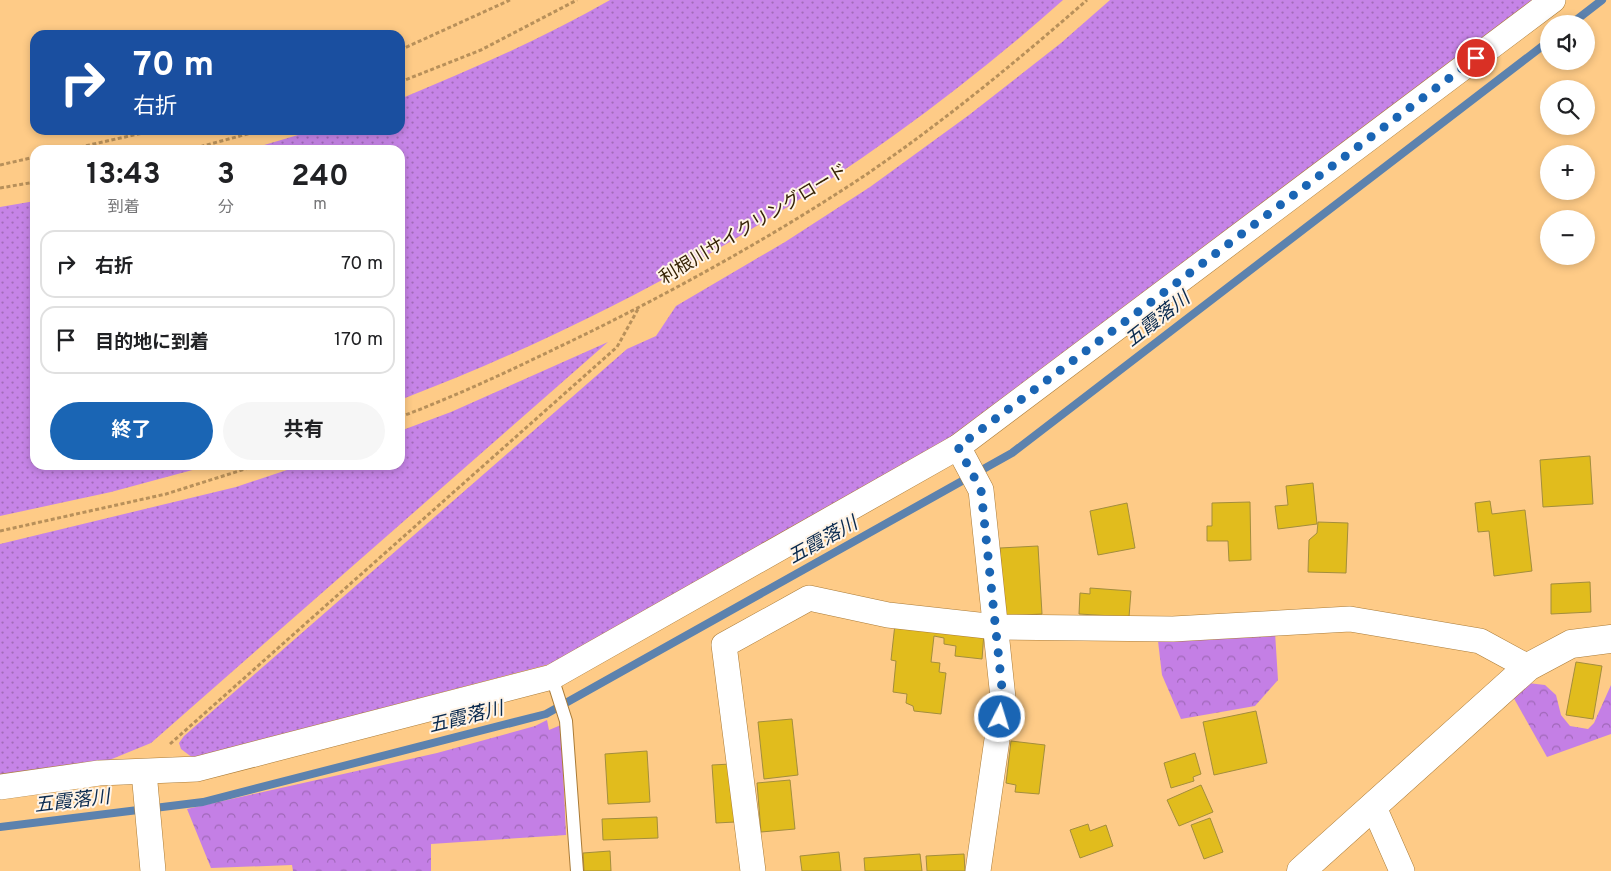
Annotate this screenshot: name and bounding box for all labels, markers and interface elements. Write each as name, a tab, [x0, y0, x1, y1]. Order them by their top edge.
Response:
map controls	[1540, 15, 1595, 265]
button: sound	[1540, 15, 1595, 70]
pin	[1455, 37, 1497, 79]
text: 70 m	[133, 44, 214, 88]
icon: arrive	[1462, 44, 1490, 72]
icon: right	[50, 50, 115, 115]
button: search	[1540, 80, 1595, 135]
text: 右折	[133, 94, 177, 121]
button: +	[1540, 145, 1595, 200]
text: 13:43	[86, 157, 161, 194]
text: 3	[217, 157, 235, 194]
text: 240	[291, 159, 349, 196]
street label: 利根川サイクリングロード	[656, 160, 852, 290]
text: m	[313, 195, 327, 215]
text: 到着	[108, 198, 140, 218]
text: 分	[218, 198, 234, 218]
button: −	[1540, 210, 1595, 265]
icon: right	[52, 250, 80, 278]
text: 70 m	[341, 252, 383, 276]
text: 右折	[95, 255, 133, 279]
water label: 五霞落川	[1121, 286, 1197, 353]
icon: arrive	[52, 326, 80, 354]
text: 170 m	[334, 328, 383, 352]
text: 目的地に到着	[95, 331, 209, 355]
button: 終了	[50, 402, 213, 460]
button: 共有	[223, 402, 385, 460]
water label: 五霞落川	[784, 511, 864, 570]
position arrow	[973, 690, 1025, 742]
water label: 五霞落川	[426, 697, 508, 739]
water label: 五霞落川	[33, 785, 113, 819]

